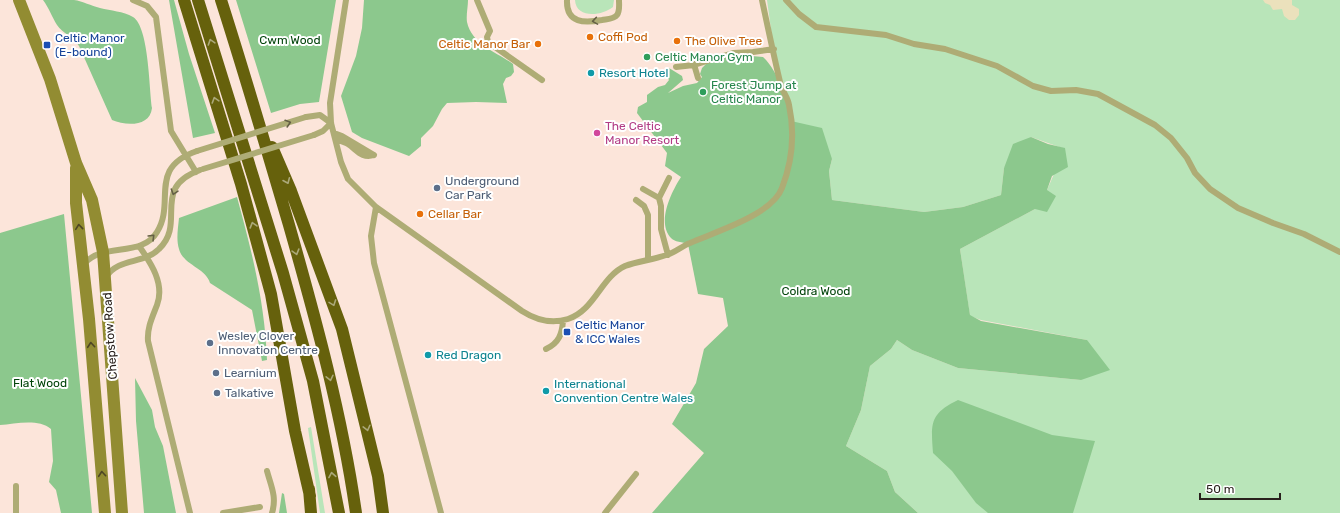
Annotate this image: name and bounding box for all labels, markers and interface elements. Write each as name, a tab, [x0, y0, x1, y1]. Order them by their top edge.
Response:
one-way arrow	[592, 16, 598, 25]
place label: Coffi Pod	[598, 30, 648, 44]
place label: Celtic Manor (E-bound)	[55, 31, 125, 59]
marker: Coffi Pod	[585, 32, 595, 42]
park label: Cwm Wood	[259, 33, 321, 47]
place label: The Olive Tree	[685, 34, 763, 48]
marker: The Olive Tree	[672, 36, 682, 46]
place label: Celtic Manor Bar	[438, 37, 530, 51]
one-way arrow	[207, 39, 216, 46]
marker: Celtic Manor Bar	[533, 39, 543, 49]
marker: Celtic Manor (E-bound)	[42, 40, 52, 50]
place label: Celtic Manor Gym	[655, 50, 753, 64]
marker: Celtic Manor Gym	[642, 52, 652, 62]
place label: Resort Hotel	[599, 66, 669, 80]
marker: Resort Hotel	[586, 68, 596, 78]
place label: Forest Jump at Celtic Manor	[711, 78, 797, 106]
marker: Forest Jump at Celtic Manor	[698, 87, 708, 97]
one-way arrow	[211, 97, 220, 104]
one-way arrow	[284, 119, 291, 127]
place label: The Celtic Manor Resort	[605, 119, 680, 147]
marker: The Celtic Manor Resort	[592, 128, 602, 138]
place label: Underground Car Park	[445, 174, 519, 202]
one-way arrow	[282, 177, 290, 185]
marker: Underground Car Park	[432, 183, 442, 193]
one-way arrow	[170, 188, 179, 195]
place label: Cellar Bar	[428, 207, 482, 221]
marker: Cellar Bar	[415, 209, 425, 219]
one-way arrow	[249, 222, 258, 229]
one-way arrow	[74, 224, 83, 230]
one-way arrow	[147, 234, 155, 242]
one-way arrow	[291, 249, 300, 256]
park label: Coldra Wood	[781, 284, 851, 298]
street label: Chepstow Road	[100, 292, 120, 380]
one-way arrow	[328, 300, 336, 307]
place label: Celtic Manor & ICC Wales	[575, 318, 645, 346]
marker: Celtic Manor & ICC Wales	[562, 327, 572, 337]
place label: Wesley Clover Innovation Centre	[218, 329, 318, 357]
marker: Wesley Clover Innovation Centre	[205, 338, 215, 348]
one-way arrow	[86, 342, 95, 348]
place label: Red Dragon	[436, 348, 501, 362]
marker: Red Dragon	[423, 350, 433, 360]
place label: Learnium	[224, 366, 277, 380]
marker: Learnium	[211, 368, 221, 378]
one-way arrow	[325, 374, 334, 381]
park label: Flat Wood	[13, 376, 67, 390]
place label: International Convention Centre Wales	[554, 377, 693, 405]
place label: Talkative	[225, 386, 274, 400]
marker: International Convention Centre Wales	[541, 386, 551, 396]
marker: Talkative	[212, 388, 222, 398]
one-way arrow	[362, 425, 370, 432]
one-way arrow	[97, 471, 106, 477]
one-way arrow	[328, 471, 337, 478]
scale bar	[1200, 475, 1280, 501]
text: 50 m	[1206, 482, 1234, 496]

